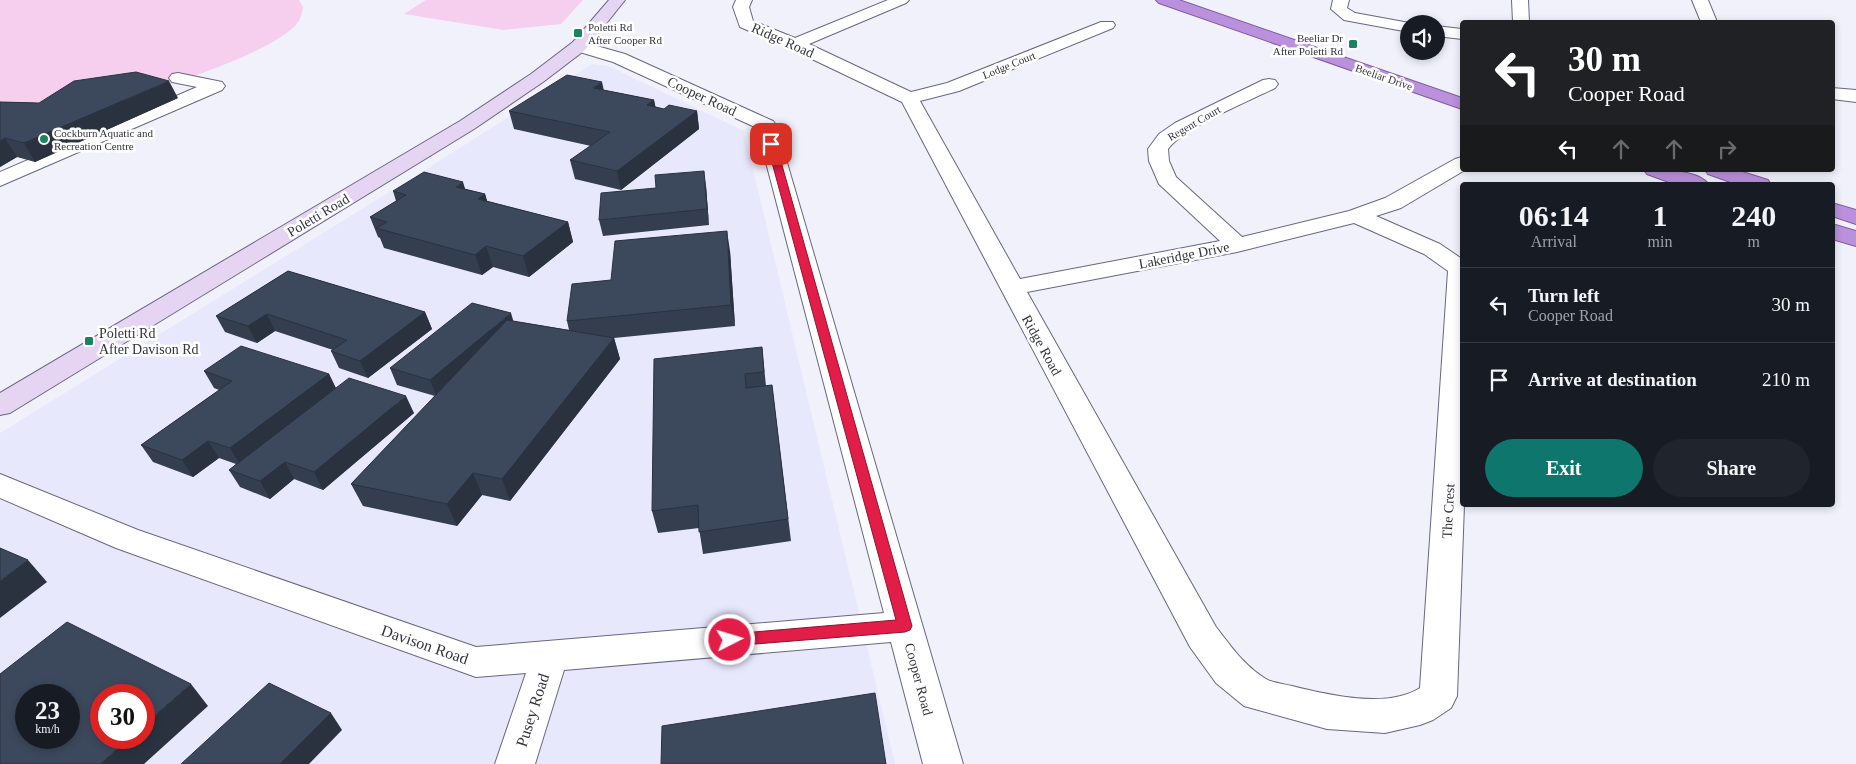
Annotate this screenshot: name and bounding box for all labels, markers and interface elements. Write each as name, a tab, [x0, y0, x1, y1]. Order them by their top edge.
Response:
map controls	[1400, 15, 1445, 60]
button: sound	[1400, 15, 1445, 60]
street label: Ridge Road	[749, 20, 816, 61]
place label: Poletti Rd After Cooper Rd	[588, 21, 662, 46]
marker: Poletti Rd After Cooper Rd	[572, 27, 584, 39]
place label: Beeliar Dr After Poletti Rd	[1273, 32, 1343, 57]
marker: Beeliar Dr After Poletti Rd	[1347, 38, 1359, 50]
icon: left	[1485, 40, 1550, 105]
text: 30 m	[1568, 40, 1641, 79]
street label: Lodge Court	[981, 49, 1037, 81]
street label: Beeliar Drive	[1354, 62, 1414, 92]
street label: Cooper Road	[665, 74, 739, 119]
text: Cooper Road	[1568, 81, 1685, 106]
street label: Regent Court	[1165, 103, 1223, 143]
pin	[750, 123, 792, 165]
place label: Cockburn Aquatic and Recreation Centre	[54, 127, 153, 152]
icon: arrive	[757, 130, 785, 158]
marker: Cockburn Aquatic and Recreation Centre	[38, 133, 50, 145]
icon: left	[1554, 135, 1582, 163]
icon: ahead	[1607, 135, 1635, 163]
icon: ahead	[1660, 135, 1688, 163]
icon: right	[1713, 135, 1741, 163]
street label: Poletti Road	[285, 191, 352, 240]
text: 06:14	[1519, 199, 1589, 232]
text: 1	[1652, 199, 1667, 232]
text: 240	[1731, 199, 1776, 232]
text: Arrival	[1531, 233, 1577, 250]
text: min	[1648, 233, 1672, 250]
text: m	[1747, 233, 1760, 250]
street label: Lakeridge Drive	[1137, 239, 1231, 272]
text: Turn left	[1528, 285, 1600, 306]
icon: left	[1485, 291, 1513, 319]
text: 30 m	[1771, 294, 1810, 315]
text: Cooper Road	[1528, 307, 1613, 324]
street label: Ridge Road	[1019, 313, 1064, 378]
place label: Poletti Rd After Davison Rd	[99, 326, 199, 357]
marker: Poletti Rd After Davison Rd	[83, 335, 95, 347]
icon: arrive	[1485, 366, 1513, 394]
text: Arrive at destination	[1528, 369, 1697, 390]
text: 210 m	[1762, 369, 1810, 390]
button: Exit	[1485, 439, 1643, 497]
button: Share	[1653, 439, 1810, 497]
street label: The Crest	[1440, 483, 1457, 539]
position arrow	[703, 613, 755, 665]
street label: Davison Road	[379, 622, 471, 667]
street label: Cooper Road	[902, 641, 935, 717]
street label: Pusey Road	[513, 671, 553, 749]
speed limit sign: 30	[90, 684, 155, 749]
text: 23	[35, 697, 60, 724]
text: km/h	[35, 722, 60, 736]

